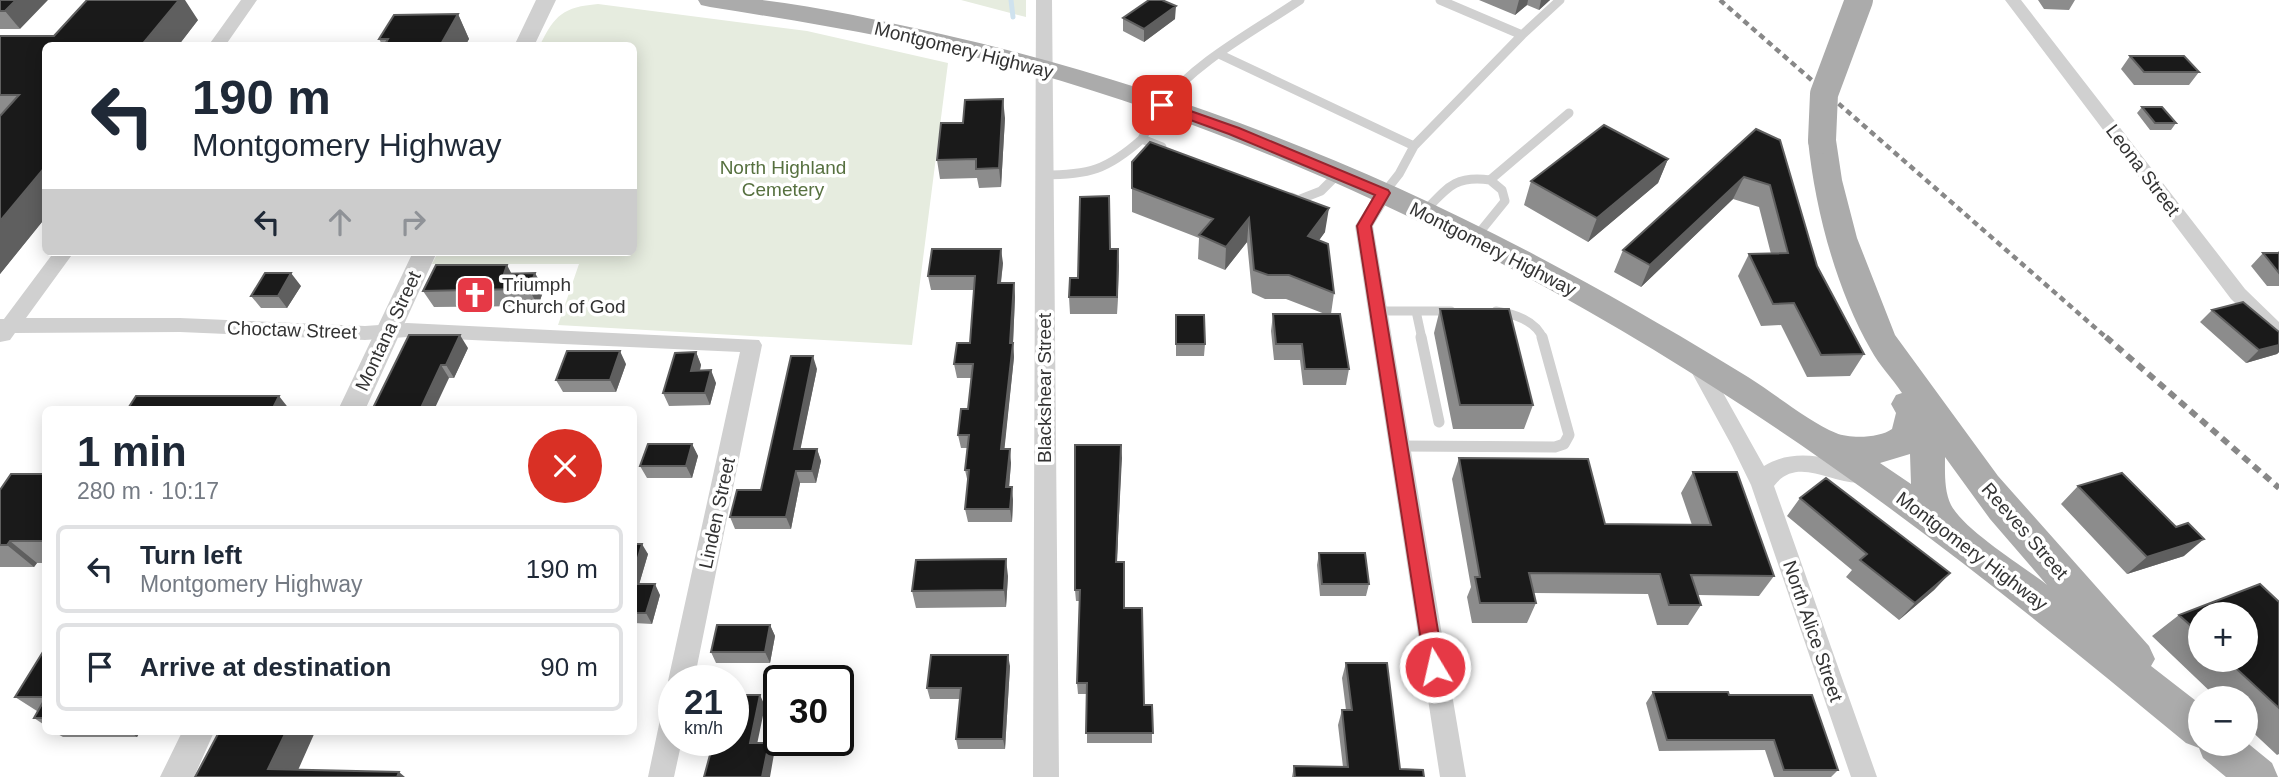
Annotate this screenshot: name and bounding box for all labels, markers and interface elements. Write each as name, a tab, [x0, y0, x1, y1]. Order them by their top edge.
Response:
street label: Montgomery Highway	[872, 18, 1056, 83]
icon: left	[77, 70, 168, 161]
text: 190 m	[192, 70, 331, 124]
pin	[1132, 75, 1192, 135]
icon: arrive	[1143, 86, 1181, 124]
street label: Leona Street	[2102, 120, 2185, 220]
text: Montgomery Highway	[192, 127, 501, 163]
park label: North Highland Cemetery	[720, 157, 846, 200]
street label: Montgomery Highway	[1406, 198, 1580, 300]
icon: left	[248, 203, 286, 241]
icon: ahead	[321, 203, 359, 241]
icon: right	[394, 203, 432, 241]
street label: Montana Street	[351, 267, 425, 394]
church icon: Triumph Church of God	[454, 274, 496, 316]
place label: Triumph Church of God	[502, 274, 626, 317]
street label: Blackshear Street	[1034, 312, 1055, 463]
street label: Choctaw Street	[227, 317, 358, 343]
text: 1 min	[77, 428, 187, 475]
button: close	[528, 429, 602, 503]
street label: Linden Street	[695, 455, 739, 570]
text: 280 m · 10:17	[77, 478, 219, 504]
street label: Reeves Street	[1978, 479, 2073, 584]
street label: Montgomery Highway	[1892, 487, 2052, 615]
text: Turn left	[140, 540, 242, 570]
icon: left	[81, 550, 119, 588]
text: 190 m	[526, 554, 598, 584]
street label: North Alice Street	[1779, 558, 1847, 705]
text: Montgomery Highway	[140, 571, 362, 597]
map controls	[2188, 602, 2258, 756]
button: +	[2188, 602, 2258, 672]
position arrow	[1398, 630, 1472, 704]
icon: arrive	[81, 648, 119, 686]
text: Arrive at destination	[140, 652, 391, 682]
text: 90 m	[540, 652, 598, 682]
speed limit sign: 30	[763, 665, 854, 756]
text: 21	[684, 682, 723, 721]
button: −	[2188, 686, 2258, 756]
text: km/h	[684, 718, 723, 738]

